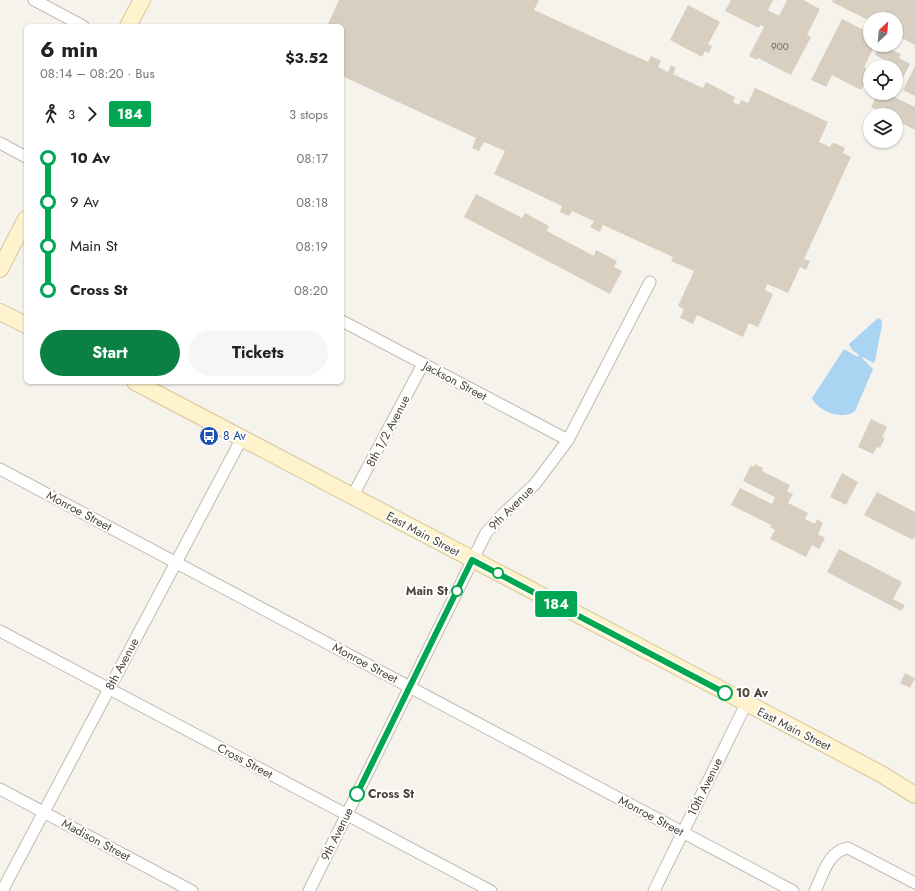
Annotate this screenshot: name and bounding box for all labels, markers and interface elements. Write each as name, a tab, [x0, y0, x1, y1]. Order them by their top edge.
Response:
north arrow	[863, 12, 903, 52]
map controls	[863, 12, 903, 148]
text: 6 min	[40, 33, 98, 65]
house number: 900	[771, 39, 789, 54]
text: $3.52	[285, 47, 328, 69]
button: locate	[863, 60, 903, 100]
text: 08:14 – 08:20 · Bus	[40, 64, 155, 83]
icon: walk	[40, 103, 62, 125]
icon: forward	[81, 103, 103, 125]
text: 184	[117, 104, 143, 124]
text: 3	[68, 105, 75, 124]
text: 3 stops	[289, 105, 328, 124]
button: layers	[863, 108, 903, 148]
text: 10 Av	[70, 147, 110, 169]
text: 08:17	[297, 149, 328, 168]
text: 9 Av	[70, 191, 99, 213]
text: 08:18	[296, 193, 328, 212]
text: Main St	[70, 235, 117, 257]
text: 08:19	[296, 237, 328, 256]
text: Cross St	[70, 279, 128, 301]
text: 08:20	[294, 281, 328, 300]
button: Start	[40, 330, 180, 376]
button: Tickets	[188, 330, 328, 376]
street label: Jackson Street	[418, 356, 490, 405]
street label: 8th 1/2 Avenue	[362, 392, 414, 470]
bus stop icon: 8 Av	[198, 425, 220, 447]
place label: 8 Av	[223, 427, 246, 445]
street label: 9th Avenue	[484, 481, 538, 535]
street label: Monroe Street	[43, 486, 115, 536]
street label: East Main Street	[383, 507, 463, 561]
unlabelled marker	[492, 567, 504, 579]
place label: Main St	[406, 582, 448, 600]
marker: Main St	[451, 585, 463, 597]
line badge: 184	[533, 591, 579, 617]
text: 184	[543, 594, 569, 614]
street label: 8th Avenue	[101, 635, 143, 693]
street label: Monroe Street	[329, 638, 401, 688]
place label: 10 Av	[736, 684, 769, 702]
marker: 10 Av	[717, 685, 733, 701]
street label: East Main Street	[754, 703, 834, 755]
street label: Cross Street	[214, 739, 276, 783]
street label: 10th Avenue	[683, 755, 727, 819]
place label: Cross St	[368, 785, 414, 803]
marker: Cross St	[349, 786, 365, 802]
street label: Monroe Street	[615, 791, 687, 841]
street label: 9th Avenue	[316, 804, 358, 864]
street label: Madison Street	[58, 814, 134, 866]

